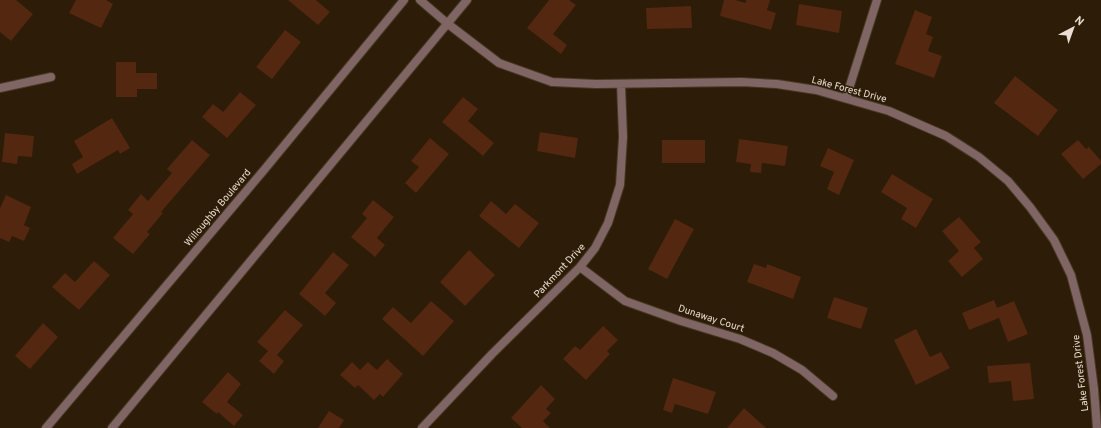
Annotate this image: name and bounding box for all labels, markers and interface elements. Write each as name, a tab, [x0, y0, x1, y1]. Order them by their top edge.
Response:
north arrow	[1053, 8, 1093, 48]
text: N	[1071, 13, 1086, 29]
street label: Lake Forest Drive	[810, 74, 888, 106]
street label: Willoughby Boulevard	[182, 167, 254, 249]
street label: Parkmont Drive	[531, 241, 589, 301]
street label: Dunaway Court	[676, 302, 746, 336]
street label: Lake Forest Drive	[1070, 334, 1092, 412]

